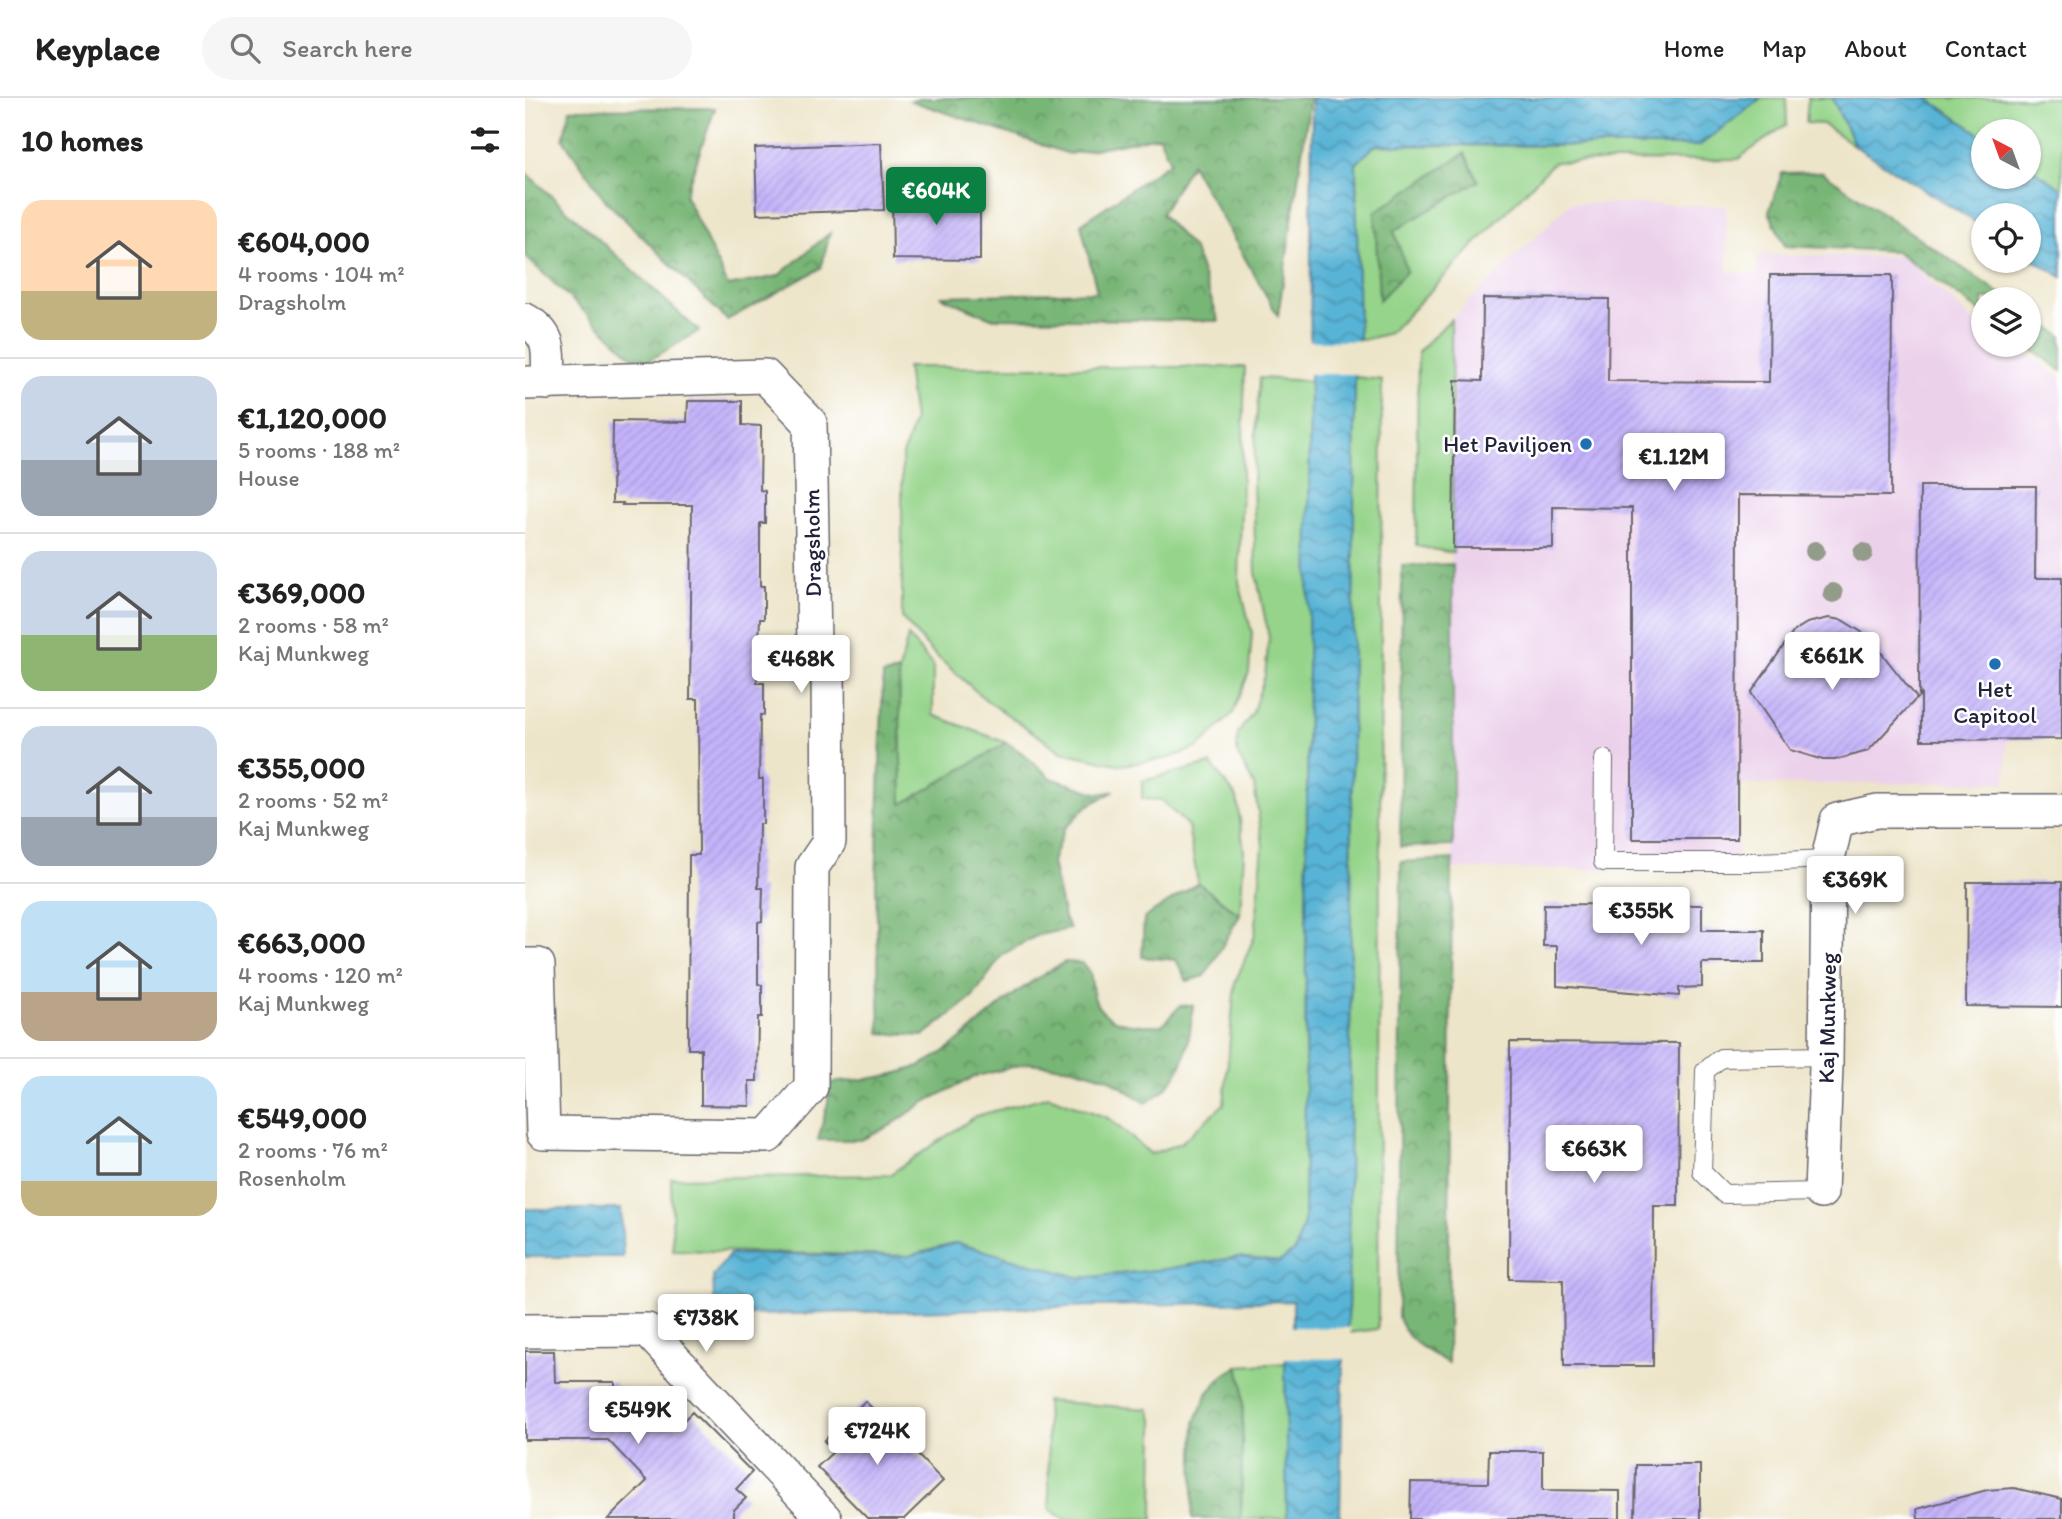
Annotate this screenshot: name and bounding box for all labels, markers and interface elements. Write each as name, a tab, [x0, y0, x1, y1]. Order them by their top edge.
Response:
search box	[202, 17, 692, 80]
text: Keyplace	[35, 29, 160, 68]
icon: search	[226, 29, 264, 67]
text: Search here	[282, 32, 413, 64]
text: Home	[1664, 34, 1724, 63]
text: Map	[1762, 34, 1806, 63]
text: About	[1844, 34, 1907, 63]
text: Contact	[1945, 34, 2027, 63]
north arrow	[1971, 119, 2041, 189]
map controls	[1971, 119, 2041, 357]
icon: filters	[466, 121, 504, 159]
text: 10 homes	[21, 122, 144, 159]
pin: €604K	[887, 167, 985, 227]
text: €604K	[902, 176, 970, 204]
button: locate	[1971, 203, 2041, 273]
text: €604,000	[238, 223, 370, 260]
icon: home	[77, 228, 161, 312]
text: 4 rooms · 104 m²	[238, 260, 405, 288]
button: layers	[1971, 287, 2041, 357]
text: Dragsholm	[238, 288, 346, 316]
text: €1,120,000	[238, 399, 387, 436]
icon: home	[77, 404, 161, 488]
place label: Het Paviljoen	[1443, 430, 1572, 458]
pin: €1.12M	[1617, 434, 1731, 493]
text: 5 rooms · 188 m²	[238, 436, 400, 464]
marker: Het Paviljoen	[1578, 436, 1594, 452]
text: €1.12M	[1639, 442, 1709, 470]
text: House	[238, 464, 300, 492]
street label: Dragsholm	[797, 489, 827, 597]
text: €369,000	[238, 574, 366, 611]
icon: home	[77, 579, 161, 663]
text: 2 rooms · 58 m²	[238, 611, 389, 639]
pin: €661K	[1783, 632, 1881, 692]
pin: €468K	[752, 636, 850, 695]
text: Kaj Munkweg	[238, 639, 369, 667]
text: €661K	[1801, 641, 1863, 669]
text: €468K	[768, 644, 834, 672]
marker: Het Capitool	[1987, 656, 2003, 672]
place label: Het Capitool	[1953, 675, 2037, 729]
text: €355,000	[238, 749, 366, 786]
icon: home	[77, 754, 161, 838]
text: 2 rooms · 52 m²	[238, 786, 388, 814]
text: Kaj Munkweg	[238, 814, 369, 842]
pin: €369K	[1806, 856, 1904, 916]
text: €369K	[1823, 865, 1887, 893]
pin: €355K	[1592, 888, 1690, 947]
text: €355K	[1609, 896, 1673, 924]
text: €663,000	[238, 924, 366, 961]
icon: home	[77, 929, 161, 1013]
street label: Kaj Munkweg	[1812, 952, 1842, 1084]
text: 4 rooms · 120 m²	[238, 961, 403, 989]
text: Kaj Munkweg	[238, 989, 369, 1017]
text: €549,000	[238, 1099, 367, 1136]
icon: home	[77, 1104, 161, 1188]
pin: €663K	[1545, 1126, 1643, 1185]
text: €663K	[1562, 1134, 1626, 1162]
text: 2 rooms · 76 m²	[238, 1136, 388, 1164]
text: Rosenholm	[238, 1164, 346, 1192]
pin: €738K	[657, 1294, 755, 1354]
text: €738K	[674, 1303, 738, 1331]
pin: €549K	[589, 1386, 687, 1446]
text: €549K	[605, 1395, 671, 1423]
pin: €724K	[828, 1408, 926, 1467]
text: €724K	[844, 1416, 910, 1444]

